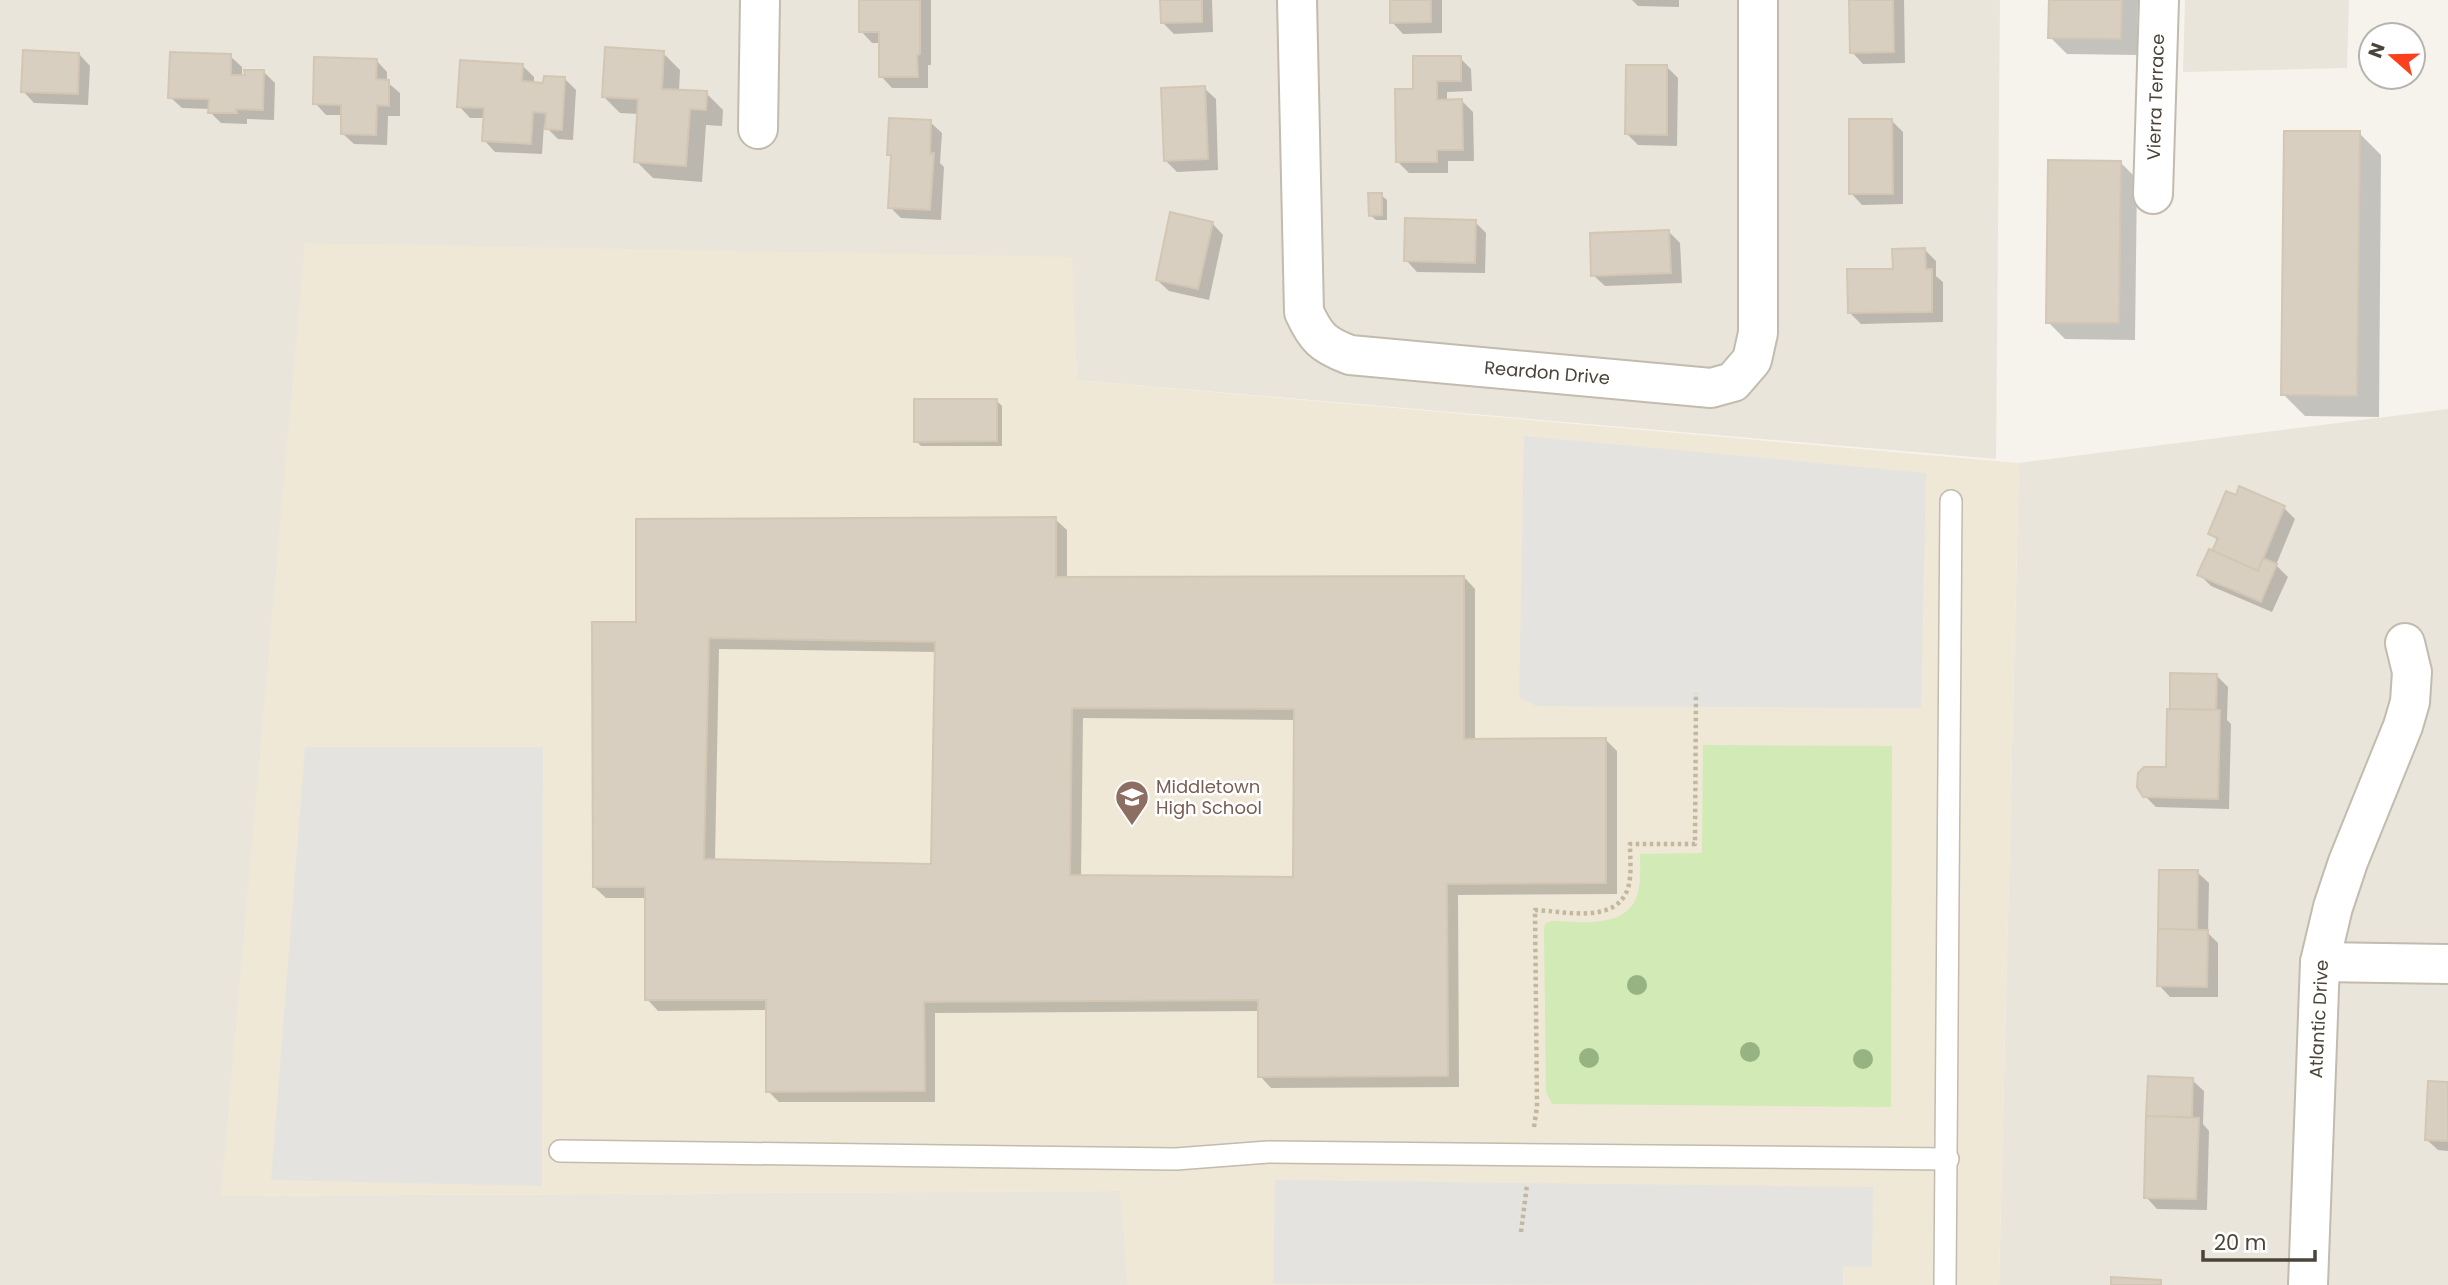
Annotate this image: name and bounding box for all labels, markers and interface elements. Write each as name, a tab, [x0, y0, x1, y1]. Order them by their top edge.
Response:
north arrow	[2357, 21, 2427, 91]
street label: Vierra Terrace	[2141, 33, 2170, 161]
text: N	[2361, 39, 2392, 62]
street label: Reardon Drive	[1483, 355, 1611, 390]
place label: Middletown High School	[1156, 774, 1262, 820]
school or university icon: Middletown High School	[1113, 778, 1151, 827]
street label: Atlantic Drive	[2303, 959, 2334, 1079]
scale bar	[2203, 1218, 2315, 1262]
text: 20 m	[2214, 1228, 2267, 1257]

